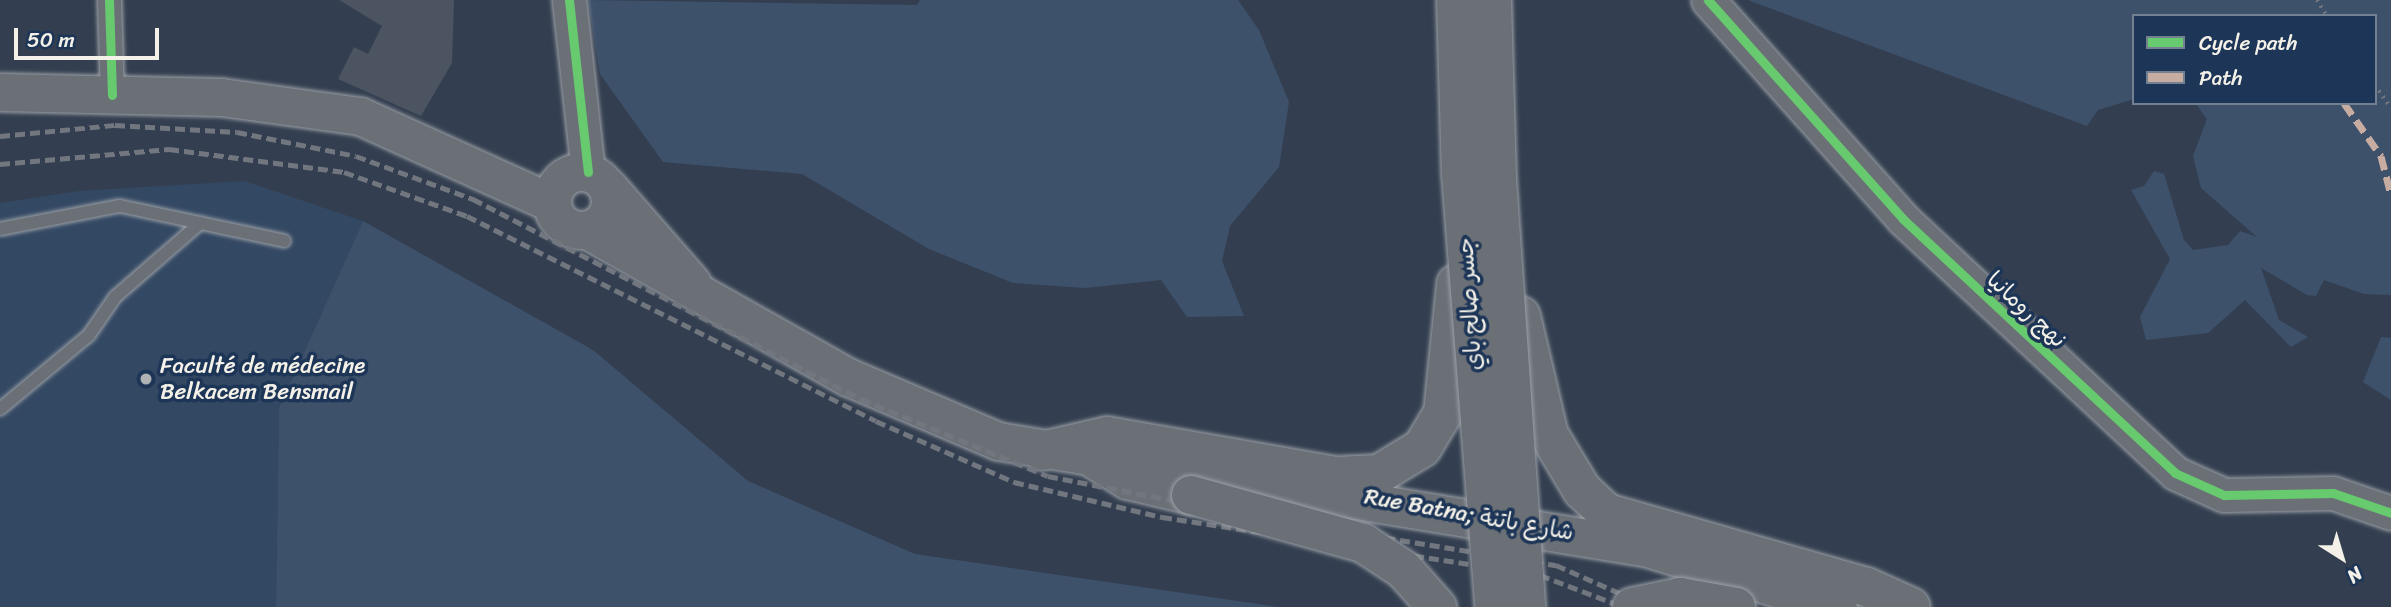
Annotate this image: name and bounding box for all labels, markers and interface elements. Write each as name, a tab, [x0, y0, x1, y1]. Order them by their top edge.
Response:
scale bar	[18, 14, 163, 58]
legend	[2132, 14, 2377, 105]
text: 50 m	[27, 21, 75, 59]
text: Cycle path	[2199, 24, 2298, 62]
text: Path	[2199, 59, 2242, 97]
street label: جسر صالح باي	[1452, 237, 1488, 371]
street label: نهج رومانيا	[1980, 266, 2072, 354]
place label: Faculté de médecine Belkacem Bensmail	[160, 352, 366, 406]
marker: Faculté de médecine Belkacem Bensmail	[138, 371, 154, 387]
street label: Rue Batna; شارع باتنة	[1362, 483, 1576, 547]
north arrow	[2307, 523, 2377, 593]
text: N	[2340, 558, 2370, 592]

